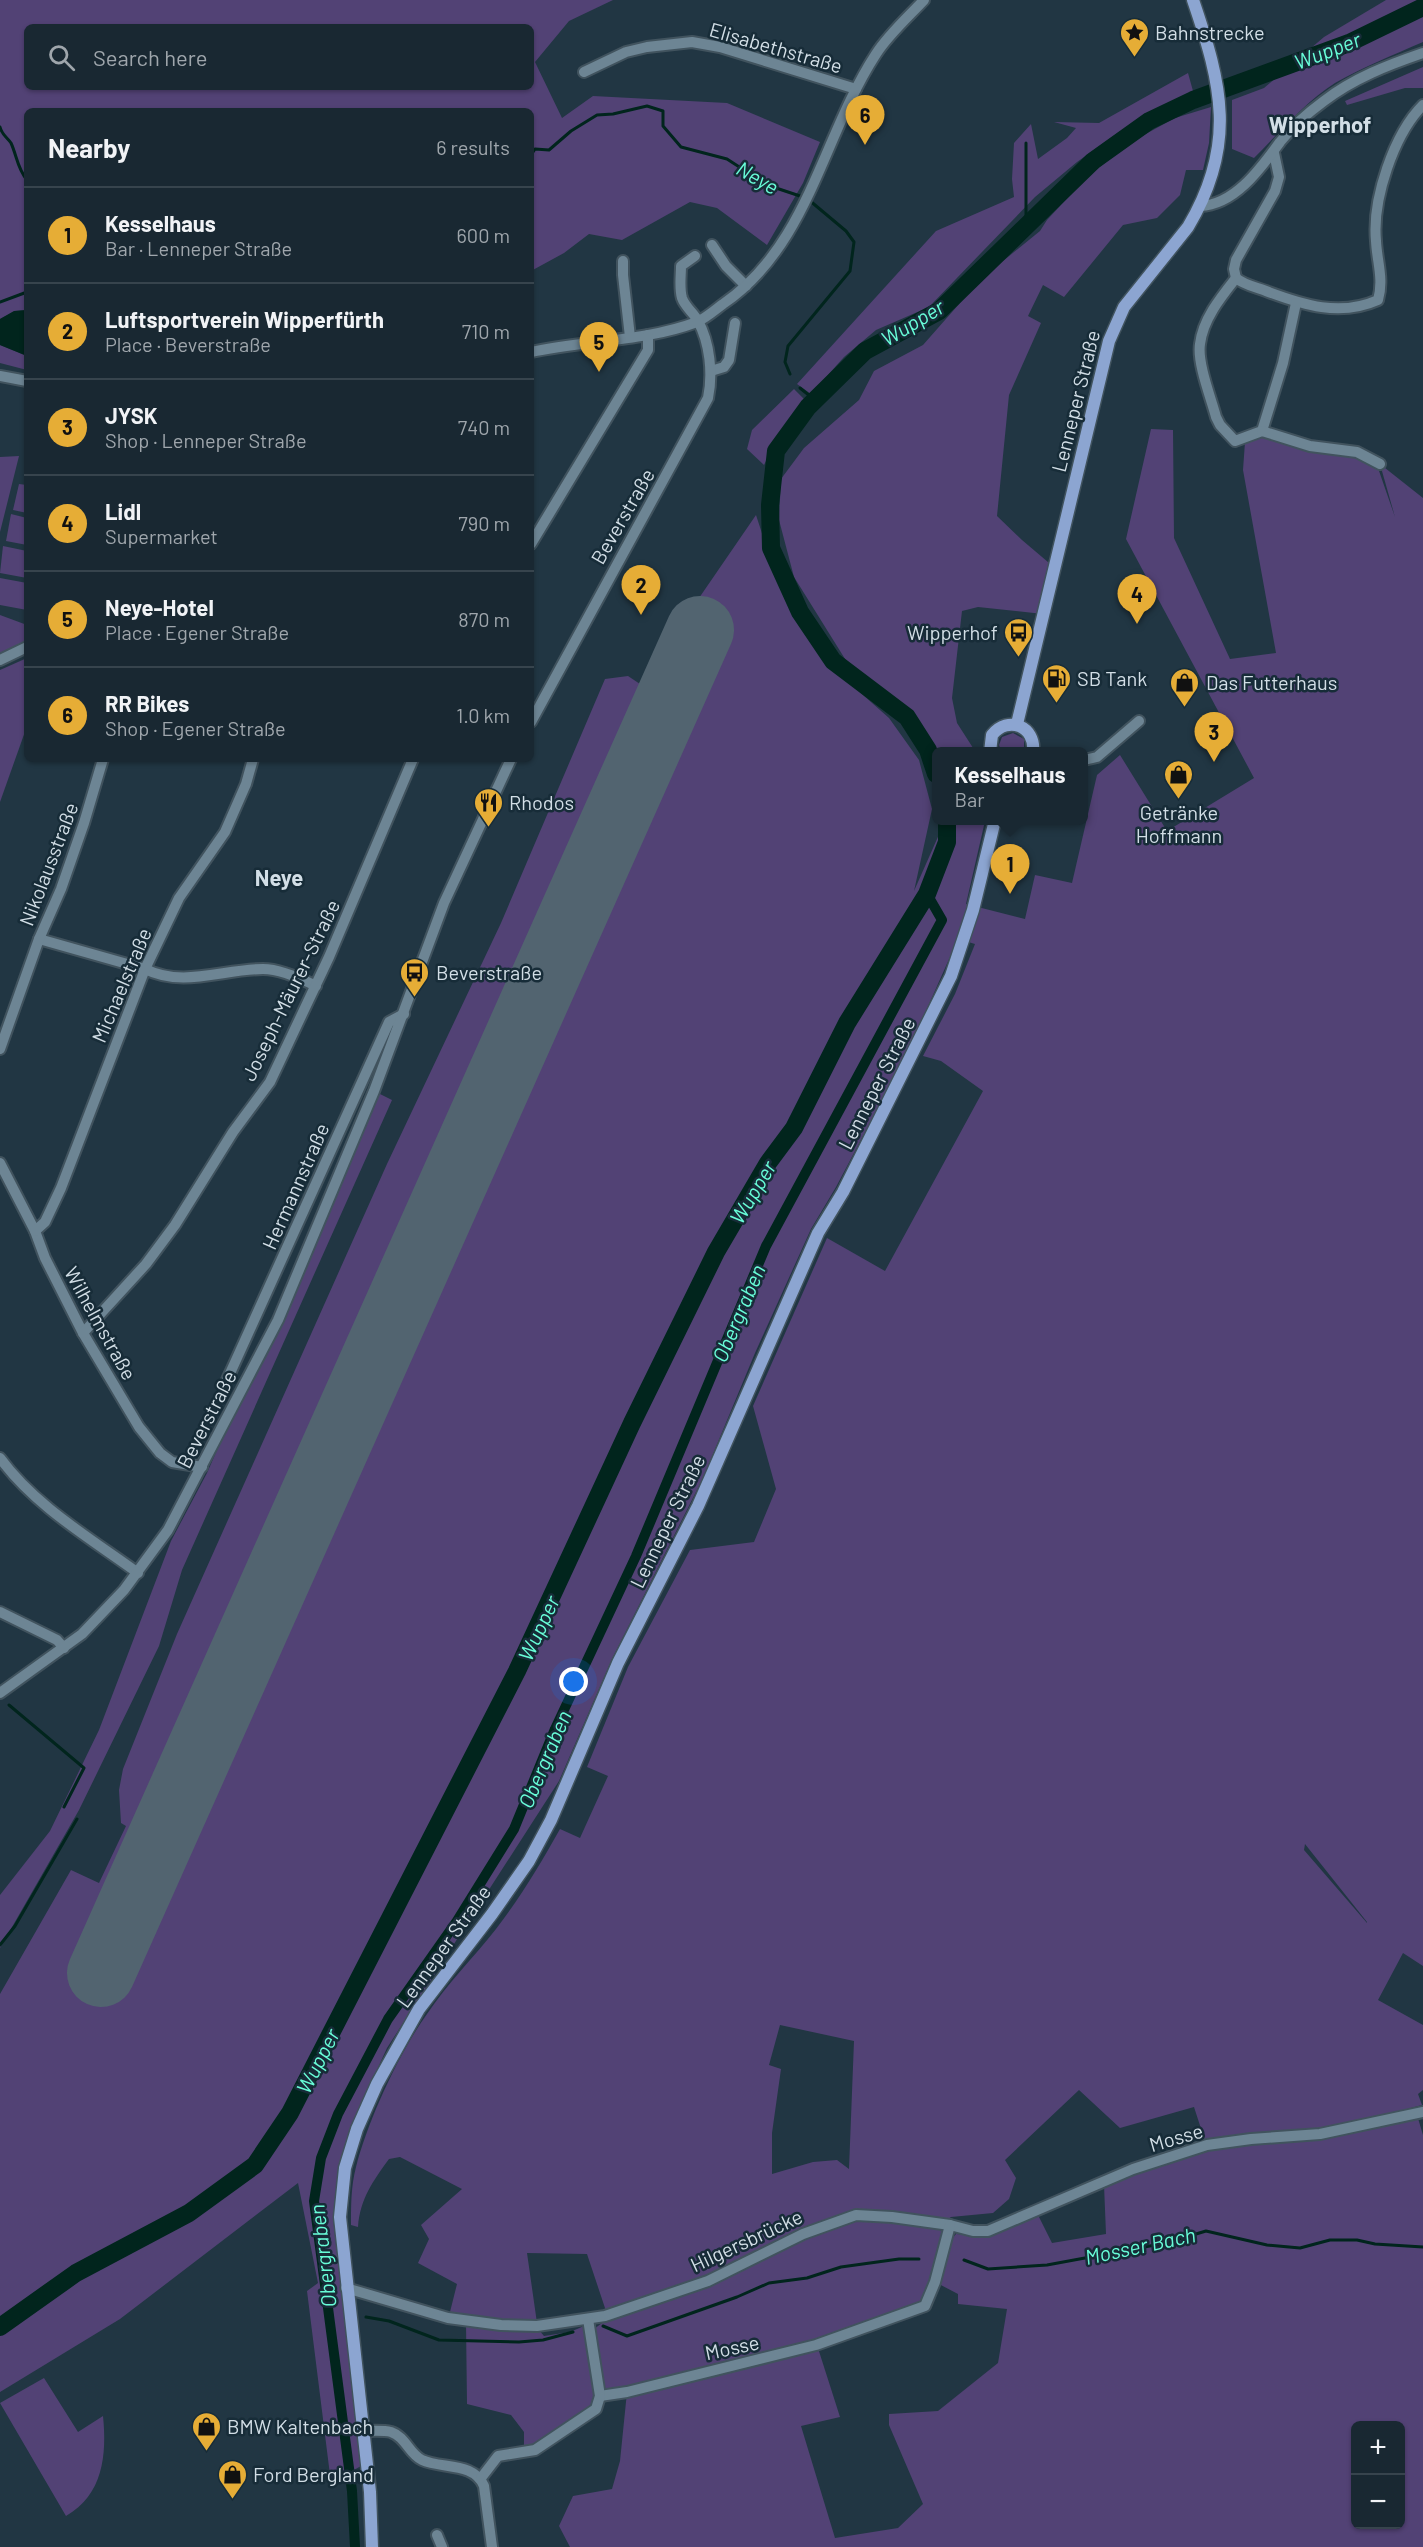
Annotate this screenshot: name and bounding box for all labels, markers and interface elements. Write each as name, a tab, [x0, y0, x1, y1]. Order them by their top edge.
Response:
place icon: Bahnstrecke	[1118, 16, 1150, 58]
street label: Elisabethstraße	[707, 17, 845, 77]
place label: Bahnstrecke	[1155, 20, 1265, 44]
search box	[24, 24, 534, 90]
water label: Wupper	[1290, 26, 1364, 74]
icon: search	[45, 41, 78, 74]
text: Search here	[93, 44, 207, 70]
pin: 6	[846, 96, 884, 145]
district label: Wipperhof	[1269, 111, 1371, 137]
text: Nearby	[48, 132, 130, 163]
text: 6 results	[436, 135, 510, 159]
water label: Neye	[733, 155, 783, 199]
text: Kesselhaus	[105, 210, 216, 236]
text: 1	[64, 223, 71, 247]
text: 600 m	[457, 223, 510, 247]
text: Bar · Lenneper Straße	[105, 236, 292, 260]
water label: Wupper	[876, 293, 949, 351]
text: Luftsportverein Wipperfürth	[105, 306, 384, 332]
text: 2	[62, 319, 73, 343]
text: 710 m	[462, 319, 510, 343]
pin: 5	[580, 322, 618, 372]
street label: Lenneper Straße	[1046, 328, 1104, 474]
text: Place · Beverstraße	[105, 332, 271, 356]
text: JYSK	[105, 402, 158, 428]
text: 3	[62, 415, 73, 439]
text: 740 m	[458, 415, 510, 439]
text: Shop · Lenneper Straße	[105, 428, 307, 452]
street label: Beverstraße	[585, 464, 659, 568]
text: Lidl	[105, 498, 141, 524]
text: 4	[61, 511, 74, 535]
text: 790 m	[458, 511, 510, 535]
text: Supermarket	[105, 524, 218, 548]
pin: 2	[622, 566, 660, 615]
pin: 4	[1118, 574, 1156, 624]
text: Neye-Hotel	[105, 594, 214, 620]
text: 5	[62, 607, 73, 631]
text: 870 m	[458, 607, 510, 631]
bus stop icon: Wipperhof	[1003, 616, 1035, 658]
text: Place · Egener Straße	[105, 620, 289, 644]
place label: Wipperhof	[907, 620, 998, 644]
fuel station icon: SB Tank	[1040, 662, 1072, 704]
place label: SB Tank	[1077, 666, 1147, 690]
shop icon: Das Futterhaus	[1169, 666, 1201, 708]
place label: Das Futterhaus	[1206, 670, 1337, 694]
text: RR Bikes	[105, 690, 189, 716]
text: 6	[62, 703, 73, 727]
text: 1.0 km	[456, 703, 510, 727]
pin: 3	[1194, 712, 1234, 762]
text: Shop · Egener Straße	[105, 716, 286, 740]
popup	[932, 747, 1088, 825]
shop icon: Getränke Hoffmann	[1163, 758, 1195, 800]
text: Kesselhaus	[955, 761, 1065, 787]
restaurant icon: Rhodos	[472, 786, 504, 828]
text: Bar	[955, 787, 984, 811]
place label: Rhodos	[509, 790, 574, 814]
street label: Nikolausstraße	[13, 799, 83, 929]
place label: Getränke Hoffmann	[1136, 800, 1222, 847]
pin: 1	[990, 844, 1030, 894]
district label: Neye	[255, 864, 303, 890]
street label: Joseph-Mäurer-Straße	[236, 895, 344, 1085]
street label: Michaelstraße	[86, 924, 156, 1046]
bus stop icon: Beverstraße	[399, 956, 431, 998]
place label: Beverstraße	[436, 960, 542, 984]
street label: Lenneper Straße	[832, 1013, 920, 1153]
street label: Hermannstraße	[256, 1119, 334, 1253]
water label: Wupper	[723, 1155, 781, 1228]
water label: Obergraben	[706, 1260, 770, 1366]
street label: Wilhelmstraße	[60, 1262, 142, 1384]
street label: Beverstraße	[171, 1366, 241, 1472]
street label: Lenneper Straße	[624, 1450, 710, 1592]
water label: Wupper	[512, 1591, 564, 1665]
your location	[559, 1667, 588, 1696]
water label: Obergraben	[512, 1706, 576, 1812]
street label: Lenneper Straße	[391, 1880, 495, 2012]
water label: Wupper	[290, 2024, 344, 2098]
street label: Mosse	[1146, 2118, 1206, 2156]
water label: Obergraben	[303, 2203, 341, 2309]
street label: Hilgersbrücke	[686, 2204, 806, 2276]
water label: Mosser Bach	[1082, 2221, 1198, 2269]
street label: Mosse	[703, 2330, 761, 2364]
shop icon: BMW Kaltenbach	[190, 2410, 222, 2452]
place label: BMW Kaltenbach	[227, 2414, 373, 2438]
map controls	[1351, 2421, 1405, 2529]
button: +	[1351, 2421, 1405, 2475]
shop icon: Ford Bergland	[216, 2458, 248, 2500]
place label: Ford Bergland	[253, 2462, 374, 2486]
button: −	[1351, 2475, 1405, 2529]

